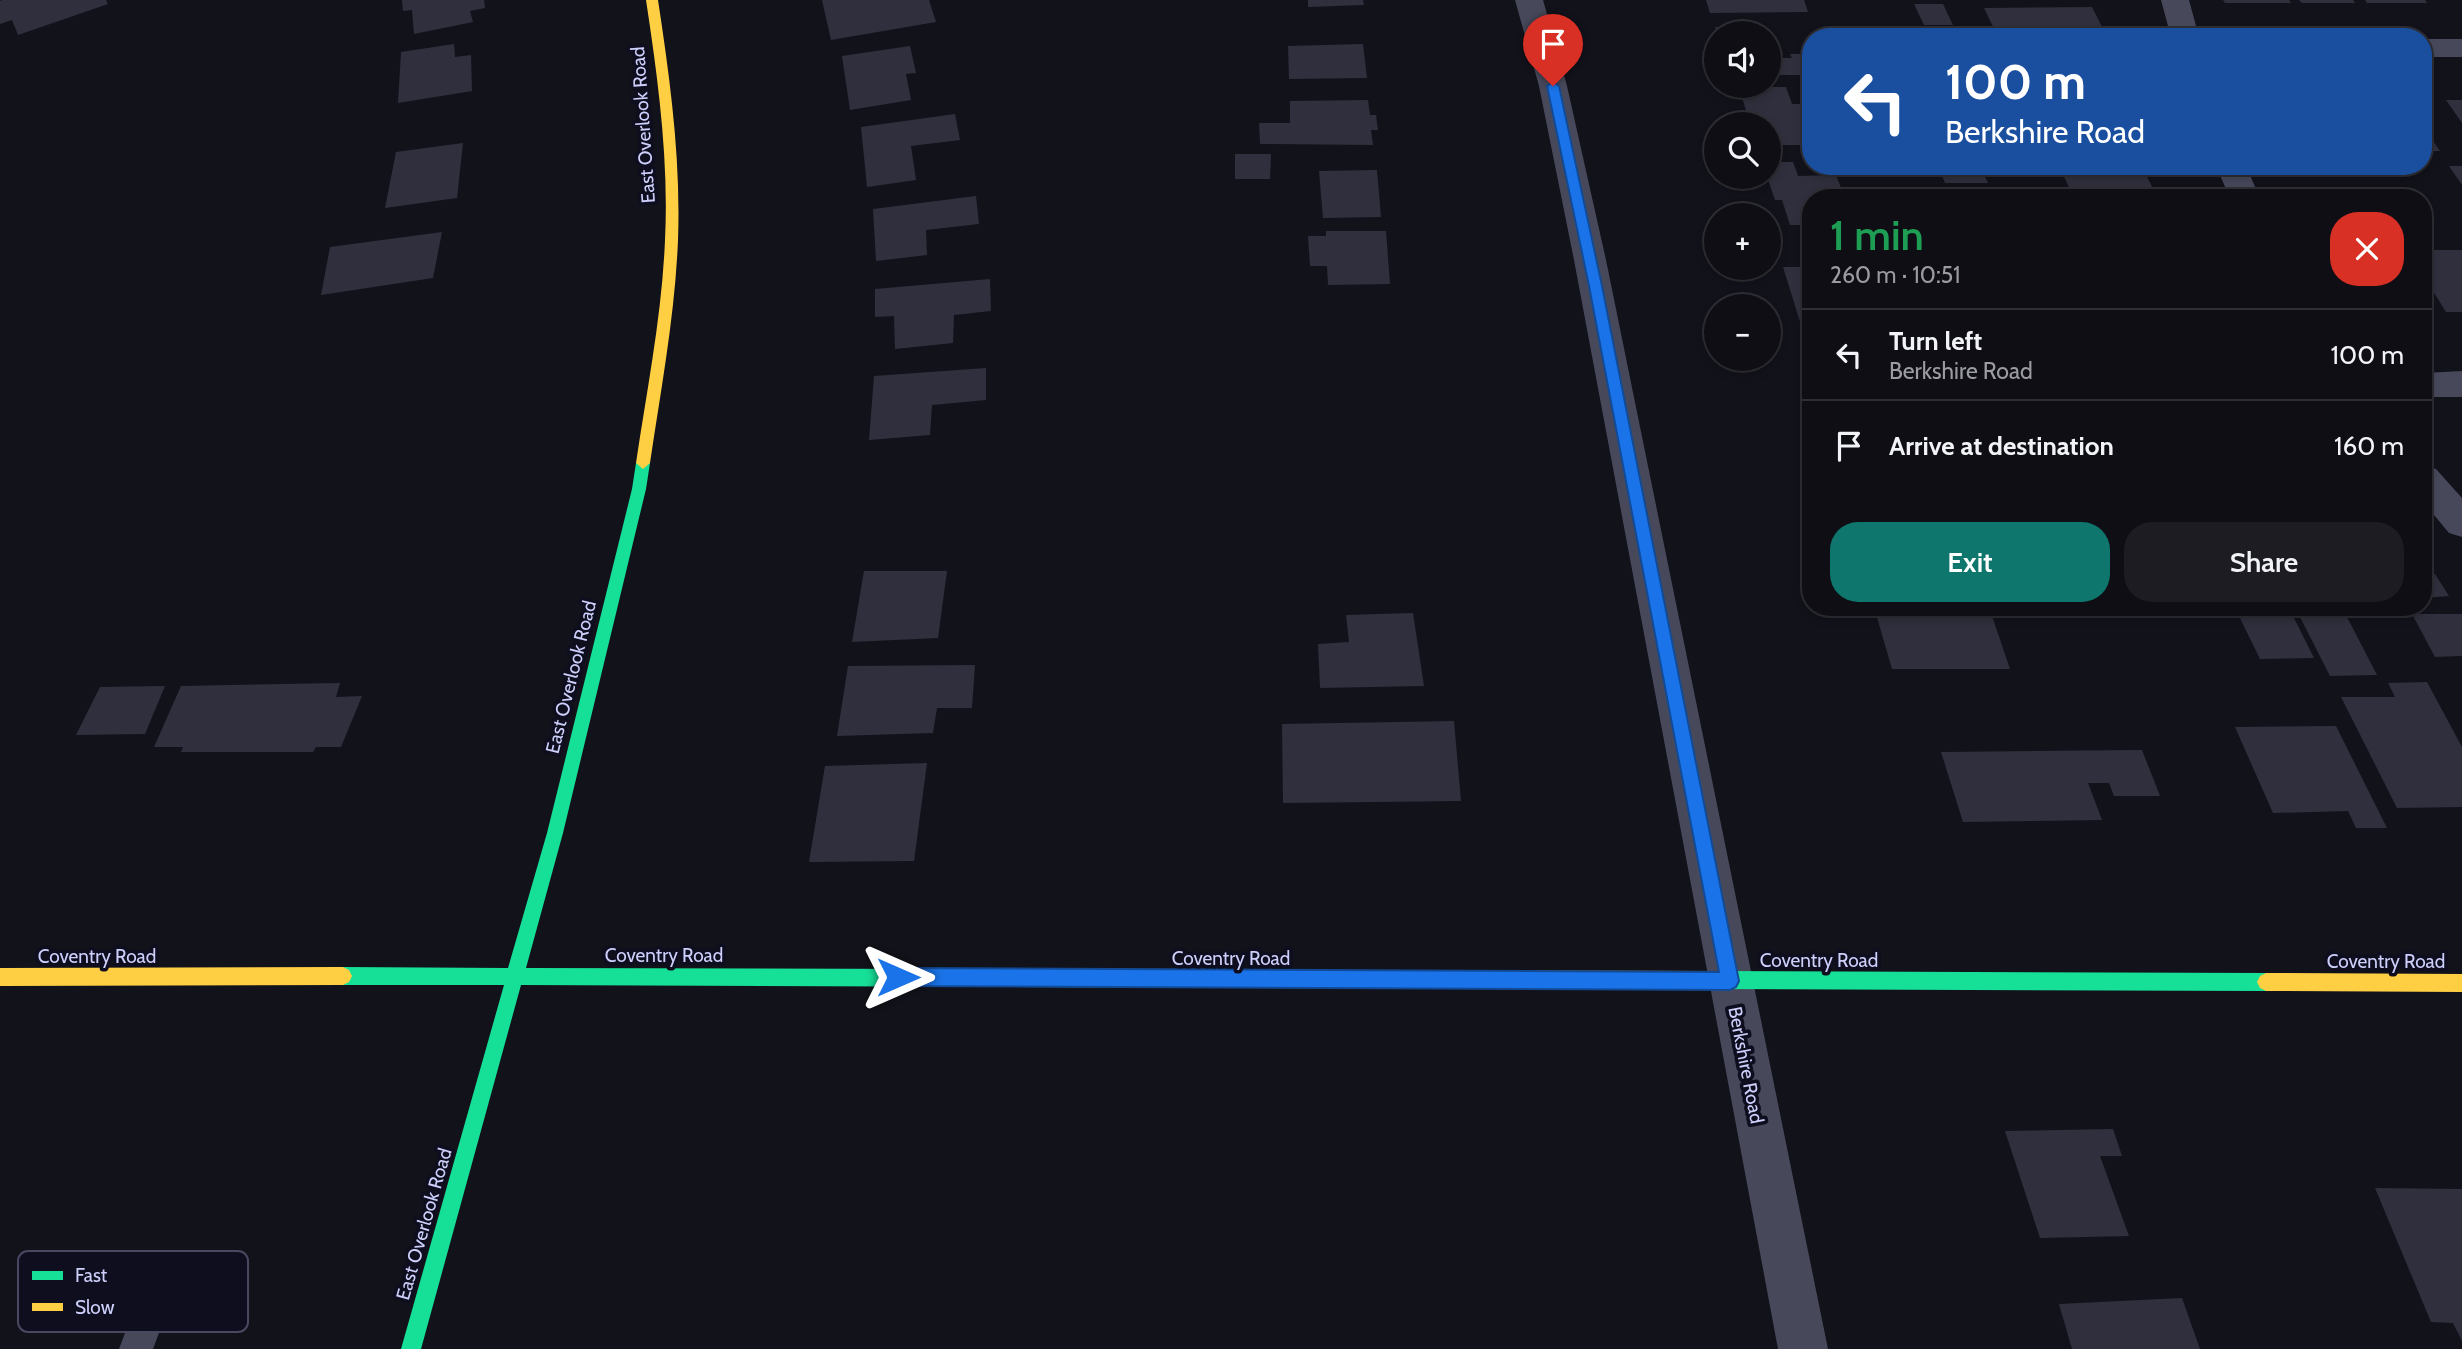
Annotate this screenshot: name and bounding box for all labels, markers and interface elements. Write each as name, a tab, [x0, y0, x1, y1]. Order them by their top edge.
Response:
pin	[1523, 14, 1583, 86]
map controls	[1704, 21, 1781, 371]
button: sound	[1704, 21, 1781, 98]
icon: arrive	[1534, 25, 1572, 63]
street label: East Overlook Road	[626, 46, 660, 204]
text: 100 m	[1945, 52, 2086, 111]
icon: left	[1830, 56, 1921, 147]
button: search	[1704, 112, 1781, 189]
text: Berkshire Road	[1945, 112, 2145, 151]
button: +	[1704, 203, 1781, 280]
text: 1 min	[1830, 209, 1924, 261]
button: close	[2330, 212, 2404, 286]
text: 260 m · 10:51	[1830, 261, 1961, 289]
button: −	[1704, 294, 1781, 371]
text: Turn left	[1889, 325, 1982, 357]
icon: left	[1830, 336, 1868, 374]
text: 100 m	[2331, 339, 2404, 371]
text: Berkshire Road	[1889, 357, 2033, 385]
icon: arrive	[1830, 427, 1868, 465]
text: Arrive at destination	[1889, 430, 2114, 462]
text: 160 m	[2334, 430, 2404, 462]
button: Exit	[1830, 522, 2110, 602]
button: Share	[2124, 522, 2404, 602]
street label: East Overlook Road	[541, 598, 601, 756]
position arrow	[861, 940, 935, 1014]
street label: Coventry Road	[605, 944, 723, 967]
street label: Coventry Road	[38, 945, 156, 968]
street label: Coventry Road	[1172, 947, 1290, 970]
street label: Coventry Road	[1760, 949, 1878, 972]
street label: Coventry Road	[2327, 950, 2445, 973]
street label: Berkshire Road	[1723, 1005, 1769, 1125]
street label: East Overlook Road	[391, 1145, 457, 1303]
legend	[18, 1251, 248, 1332]
text: Fast	[75, 1264, 108, 1287]
text: Slow	[75, 1296, 115, 1319]

